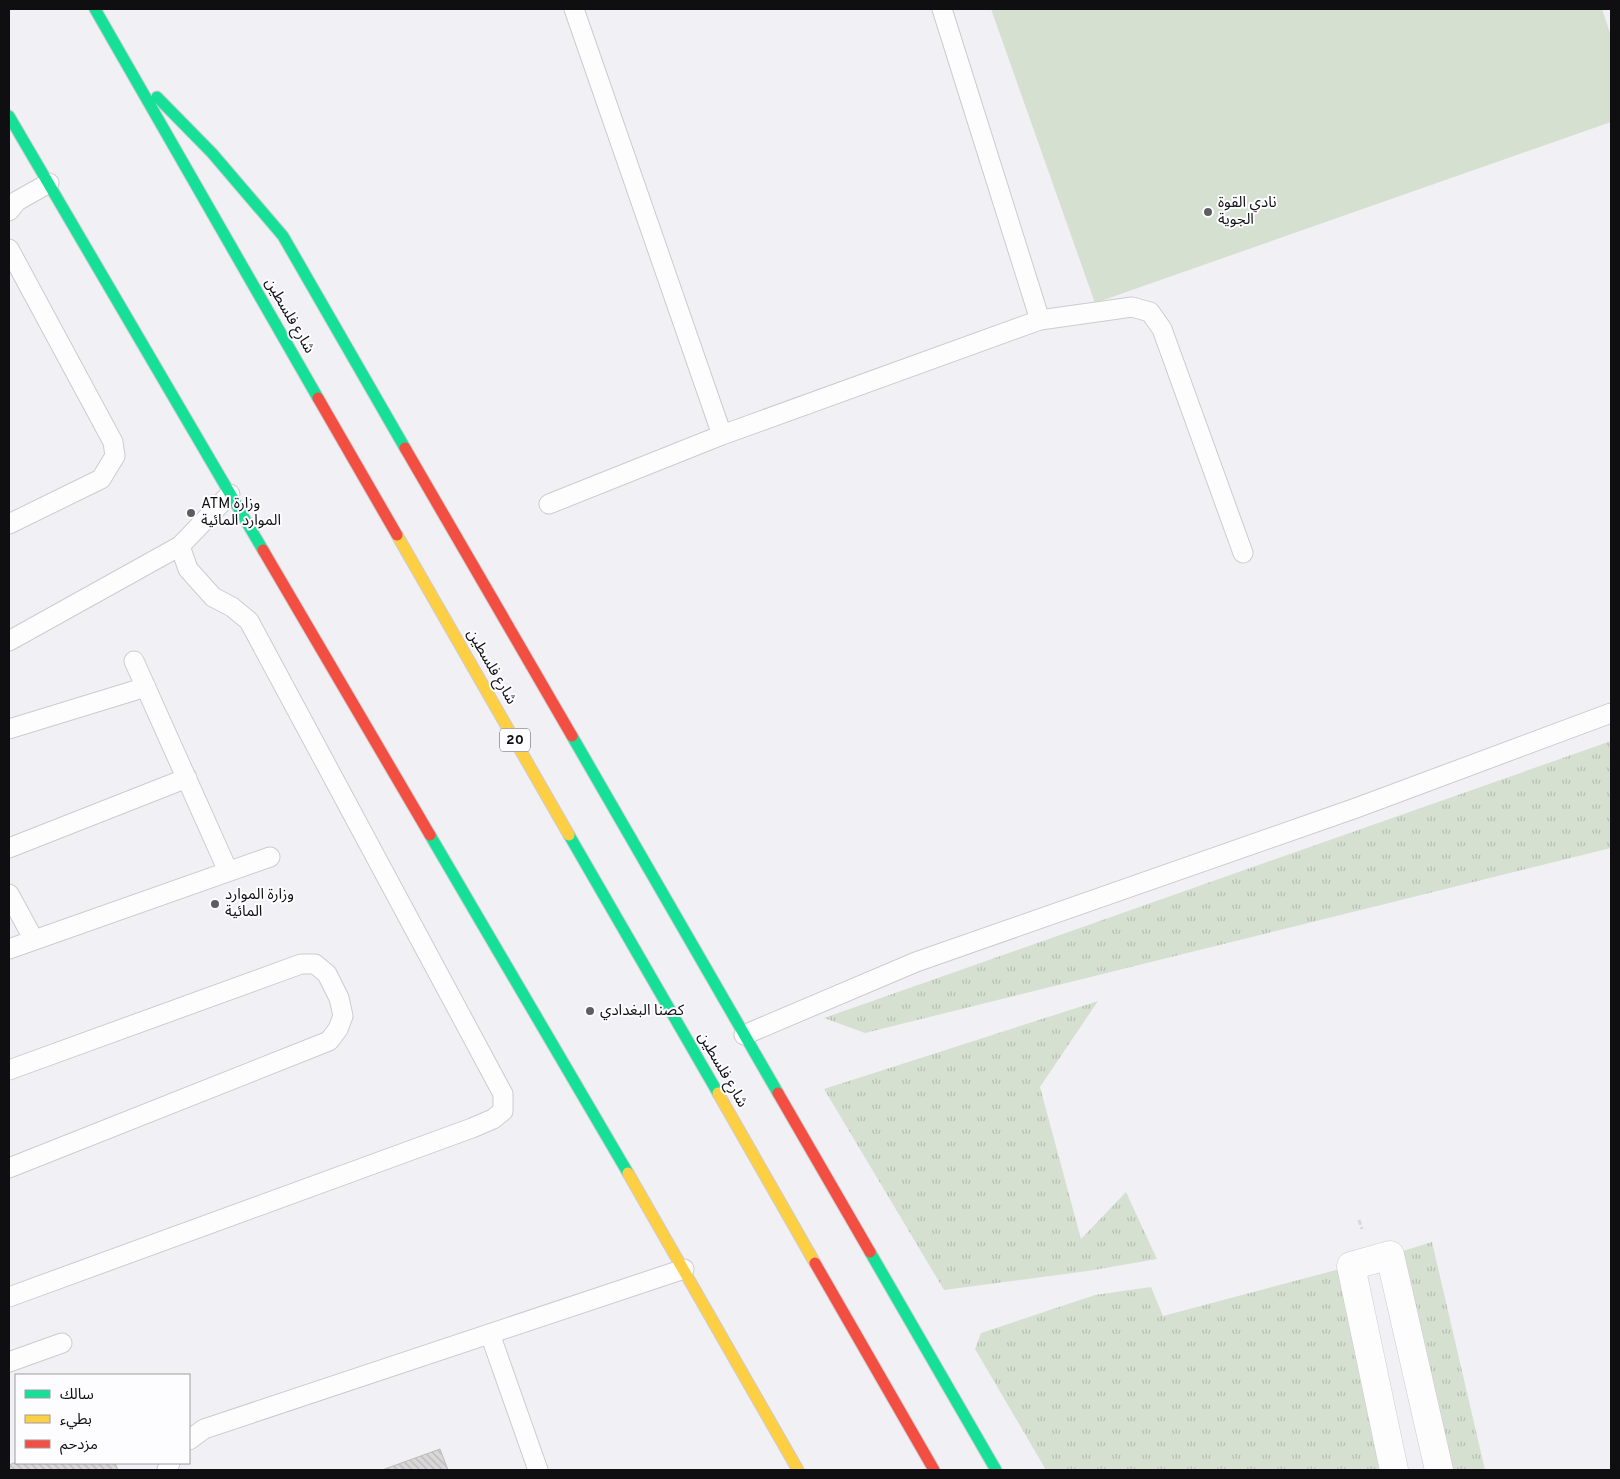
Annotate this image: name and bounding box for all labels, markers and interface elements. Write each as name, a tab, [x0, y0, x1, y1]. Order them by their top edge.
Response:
place label: نادي القوة الجوية	[1218, 194, 1277, 230]
marker: نادي القوة الجوية	[1202, 206, 1214, 218]
street label: شارع فلسطين	[259, 275, 318, 358]
place label: ATM وزارة الموارد المائية	[201, 495, 281, 531]
marker: ATM وزارة الموارد المائية	[185, 507, 197, 519]
street label: شارع فلسطين	[461, 626, 520, 709]
road number: 20	[500, 728, 530, 752]
place label: وزارة الموارد المائية	[225, 886, 294, 922]
marker: وزارة الموارد المائية	[209, 898, 221, 910]
place label: كصنا البغدادي	[600, 1002, 685, 1021]
marker: كصنا البغدادي	[584, 1005, 596, 1017]
street label: شارع فلسطين	[692, 1029, 751, 1112]
legend	[15, 1374, 190, 1464]
text: سالك	[60, 1386, 94, 1405]
text: بطيء	[60, 1411, 92, 1430]
text: مزدحم	[60, 1436, 98, 1455]

